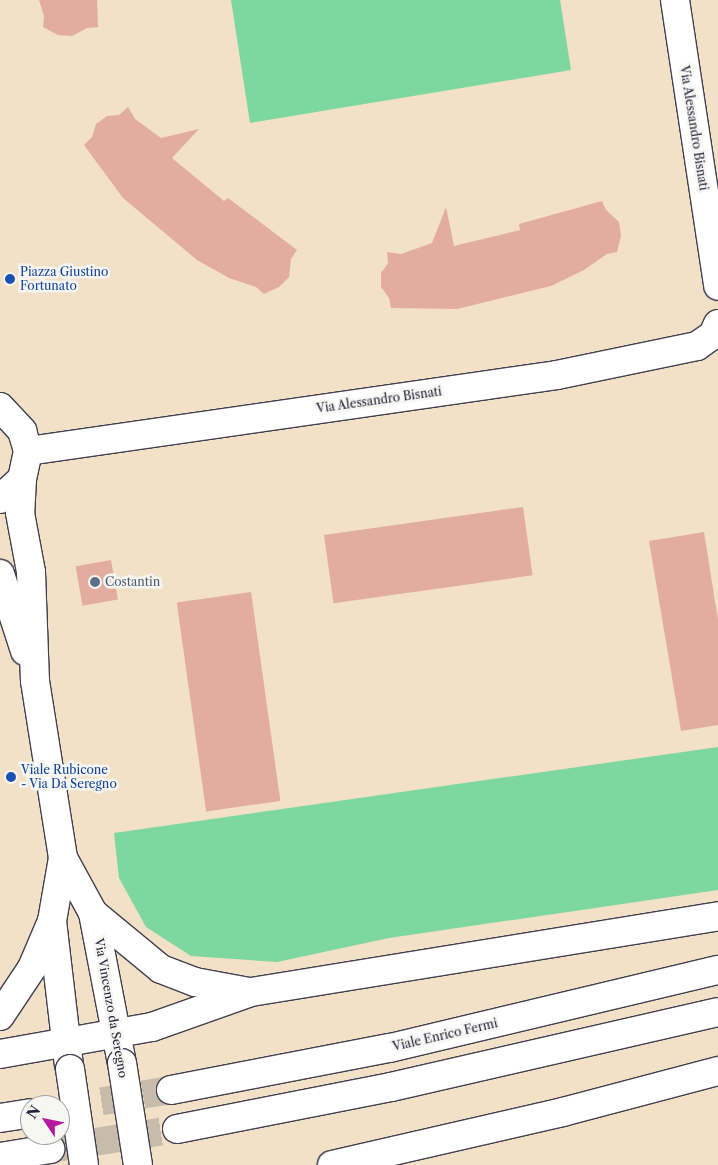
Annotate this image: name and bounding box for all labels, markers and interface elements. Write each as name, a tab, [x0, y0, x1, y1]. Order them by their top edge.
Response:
street label: Via Alessandro Bisnati	[677, 64, 711, 192]
place label: Piazza Giustino Fortunato	[20, 265, 108, 293]
marker: Piazza Giustino Fortunato	[4, 273, 16, 285]
street label: Via Alessandro Bisnati	[315, 384, 443, 416]
place label: Costantin	[105, 575, 160, 589]
marker: Costantin	[89, 576, 101, 588]
place label: Viale Rubicone - Via Da Seregno	[21, 763, 117, 791]
marker: Viale Rubicone - Via Da Seregno	[5, 771, 17, 783]
street label: Via Vincenzo da Seregno	[92, 937, 130, 1079]
street label: Viale Enrico Fermi	[391, 1016, 499, 1054]
north arrow	[20, 1095, 70, 1145]
text: N	[23, 1102, 44, 1122]

